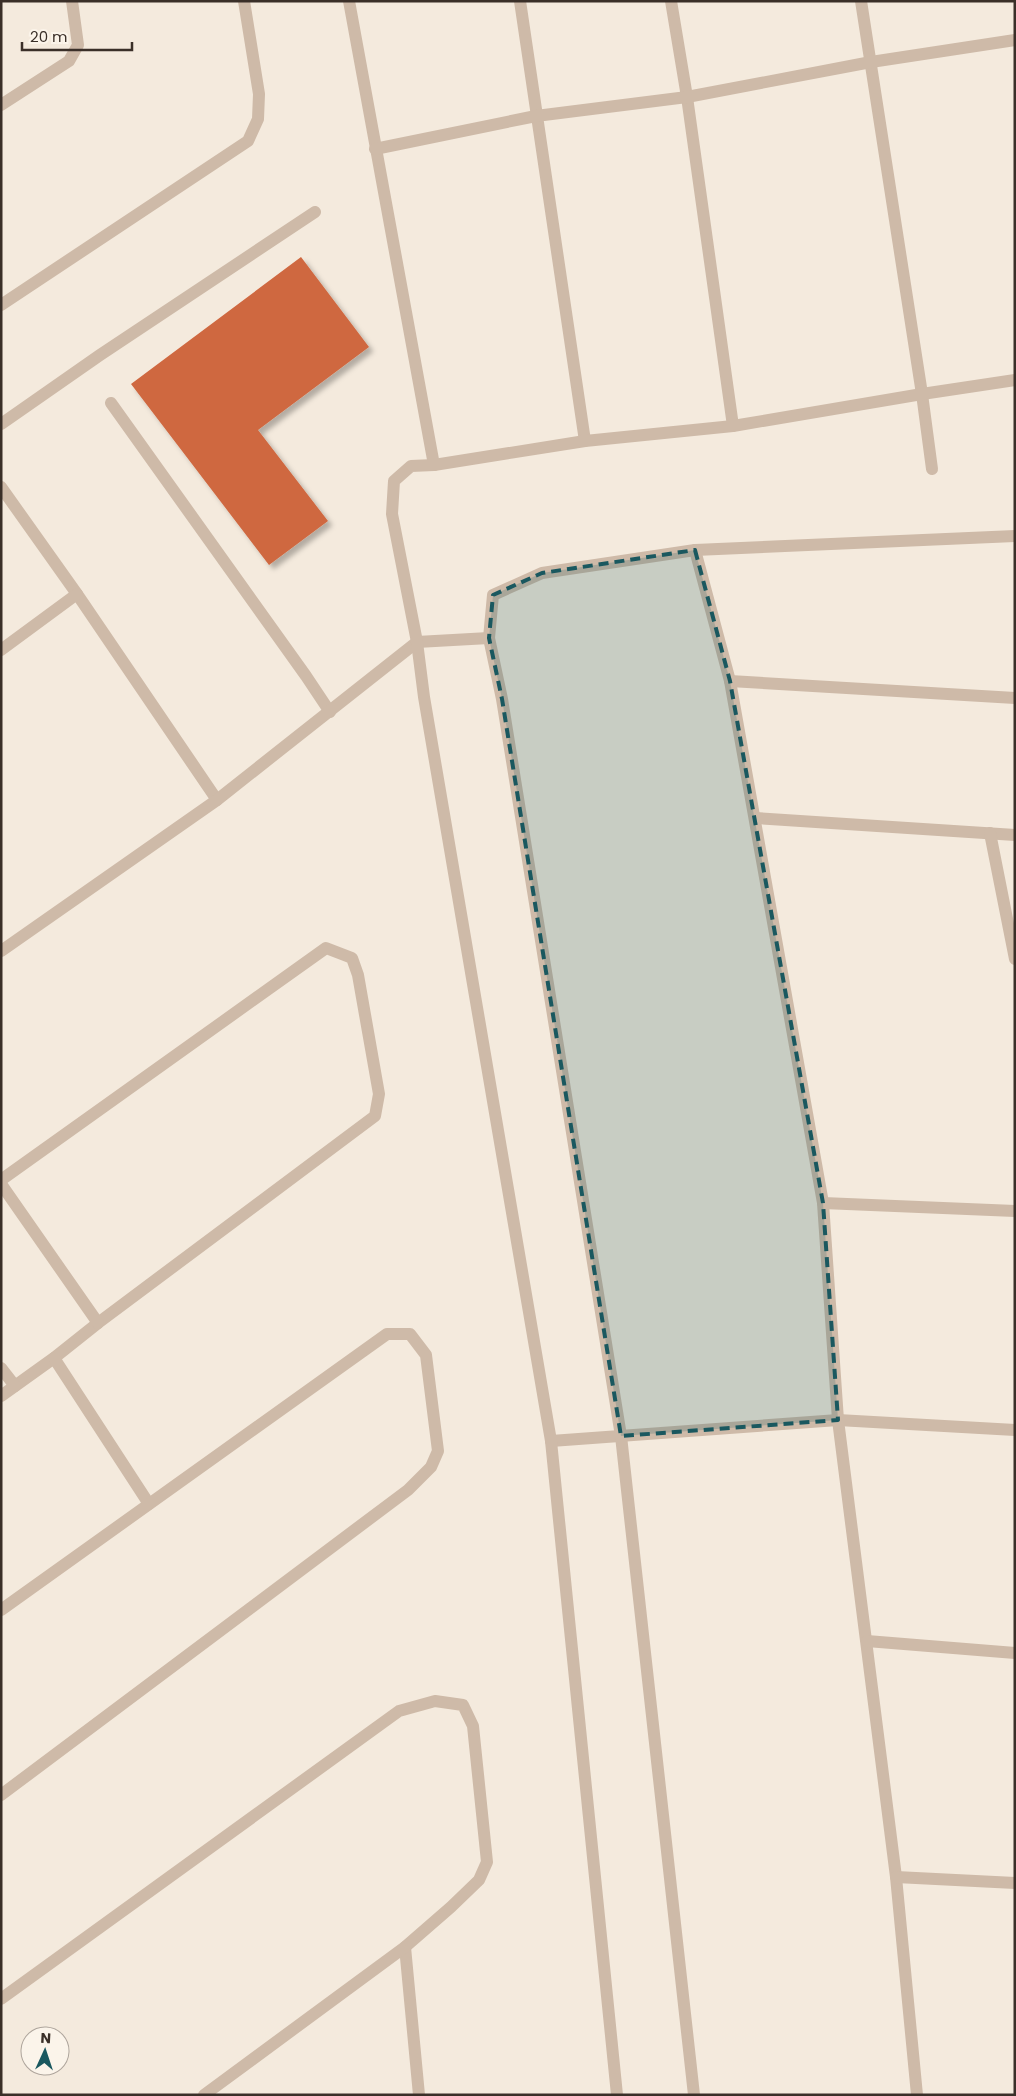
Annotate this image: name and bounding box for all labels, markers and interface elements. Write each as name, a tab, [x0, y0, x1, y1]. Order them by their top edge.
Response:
scale bar	[22, 20, 132, 52]
text: 20 m	[30, 26, 68, 47]
north arrow	[20, 2026, 70, 2076]
text: N	[40, 2028, 51, 2048]

